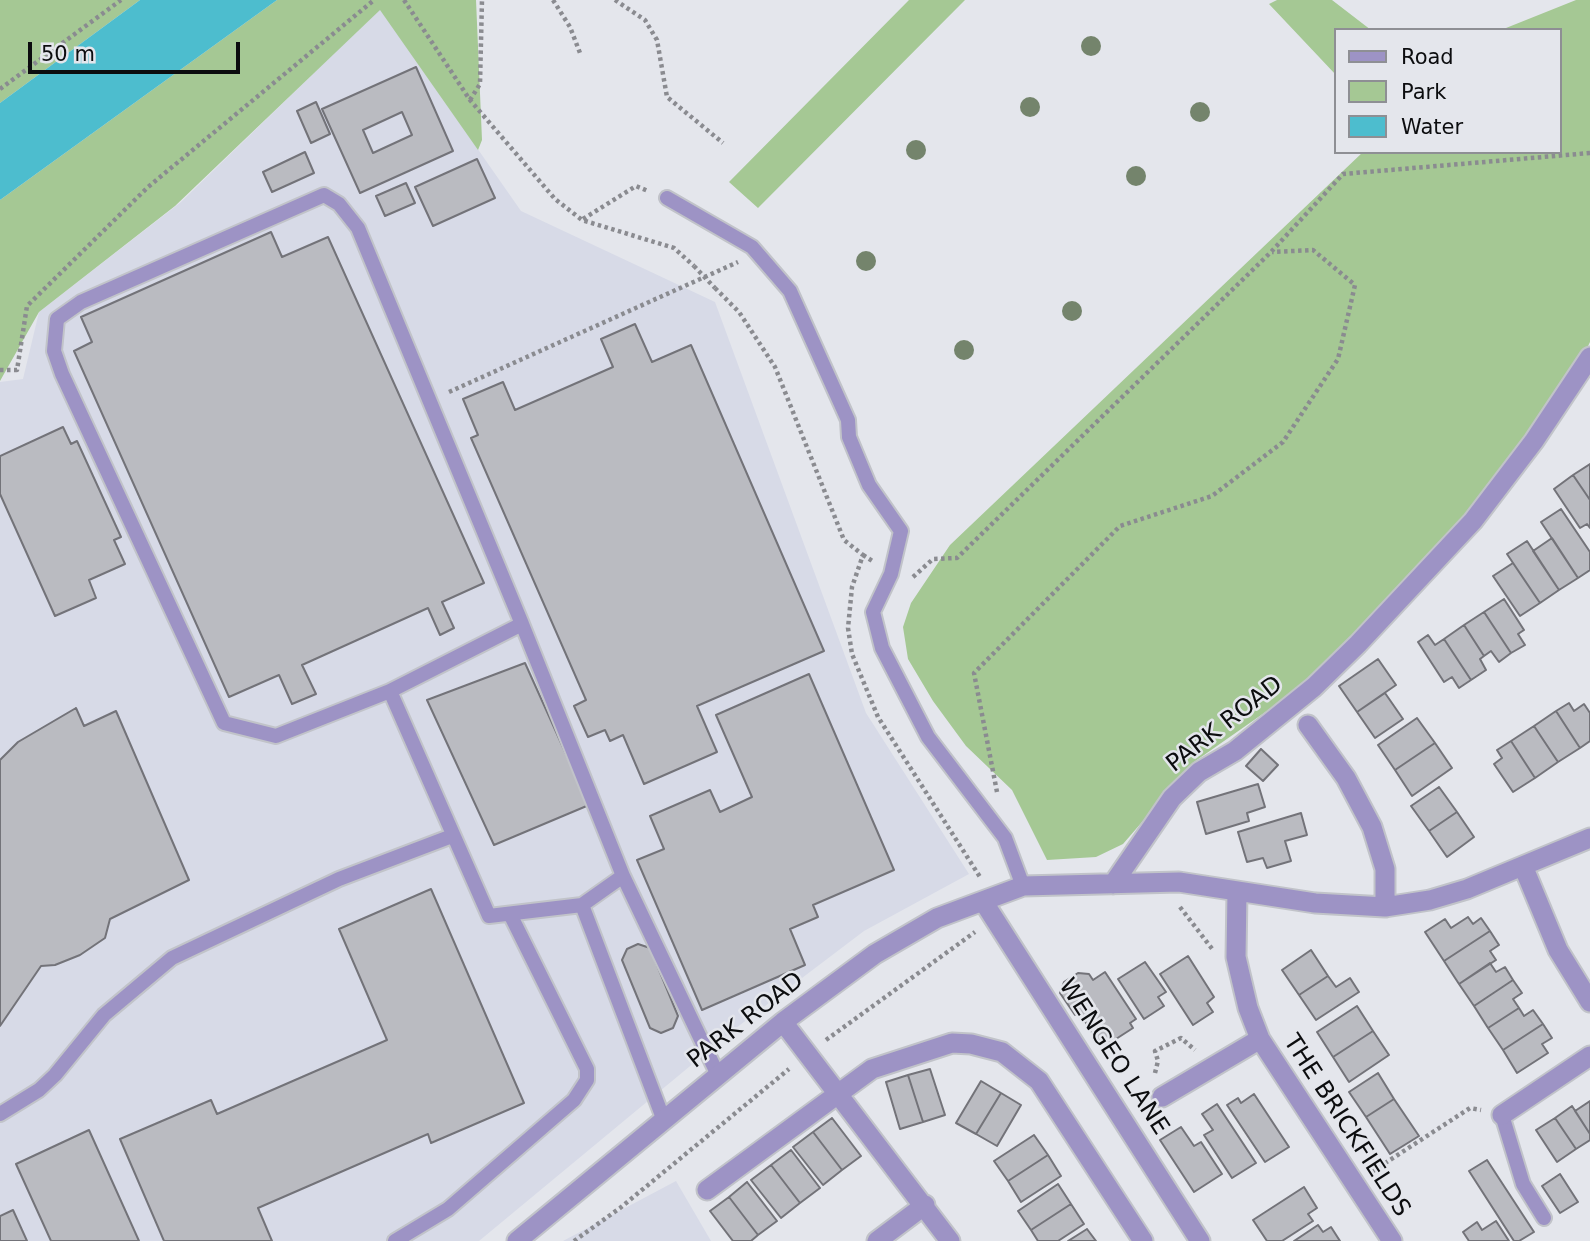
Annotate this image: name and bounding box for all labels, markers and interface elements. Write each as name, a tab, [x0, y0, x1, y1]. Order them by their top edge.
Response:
scale bar	[32, 28, 243, 72]
legend	[1334, 28, 1562, 154]
text: 50 m	[41, 42, 95, 66]
text: Road	[1401, 45, 1454, 69]
text: Park	[1401, 80, 1446, 104]
text: Water	[1401, 115, 1463, 139]
street label: PARK ROAD	[1161, 671, 1289, 779]
street label: PARK ROAD	[682, 967, 810, 1075]
street label: WENGEO LANE	[1052, 973, 1174, 1141]
street label: THE BRICKFIELDS	[1276, 1030, 1416, 1222]

